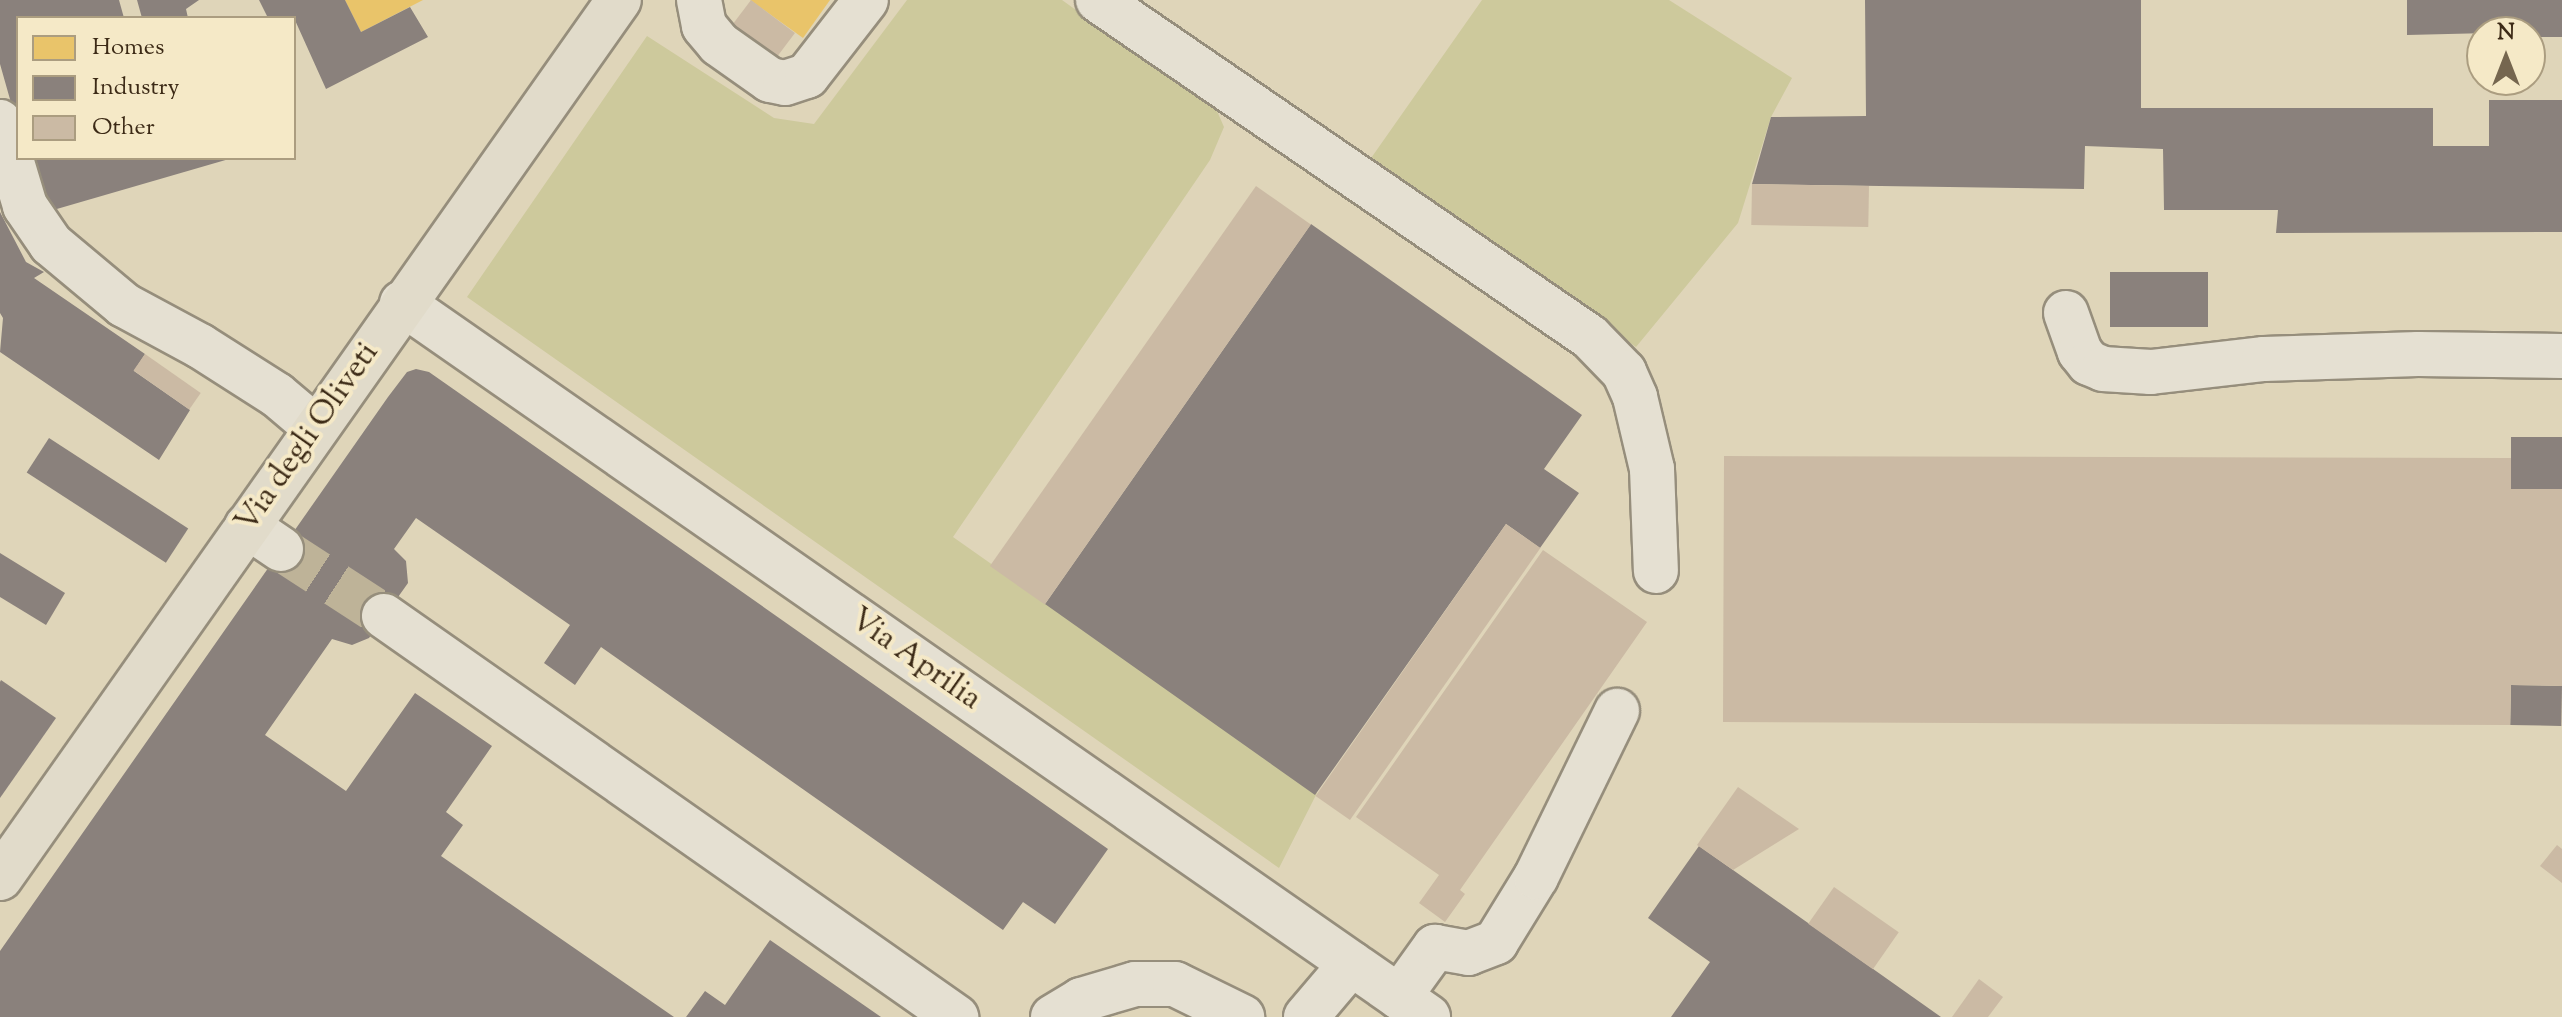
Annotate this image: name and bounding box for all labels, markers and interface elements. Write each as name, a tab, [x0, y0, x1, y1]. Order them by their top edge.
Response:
legend	[16, 16, 296, 160]
north arrow	[2466, 16, 2546, 96]
text: N	[2497, 18, 2515, 50]
text: Homes	[92, 31, 164, 65]
text: Industry	[92, 71, 180, 105]
text: Other	[92, 111, 155, 145]
street label: Via degli Oliveti	[228, 335, 388, 541]
street label: Via Aprilia	[842, 601, 988, 719]

